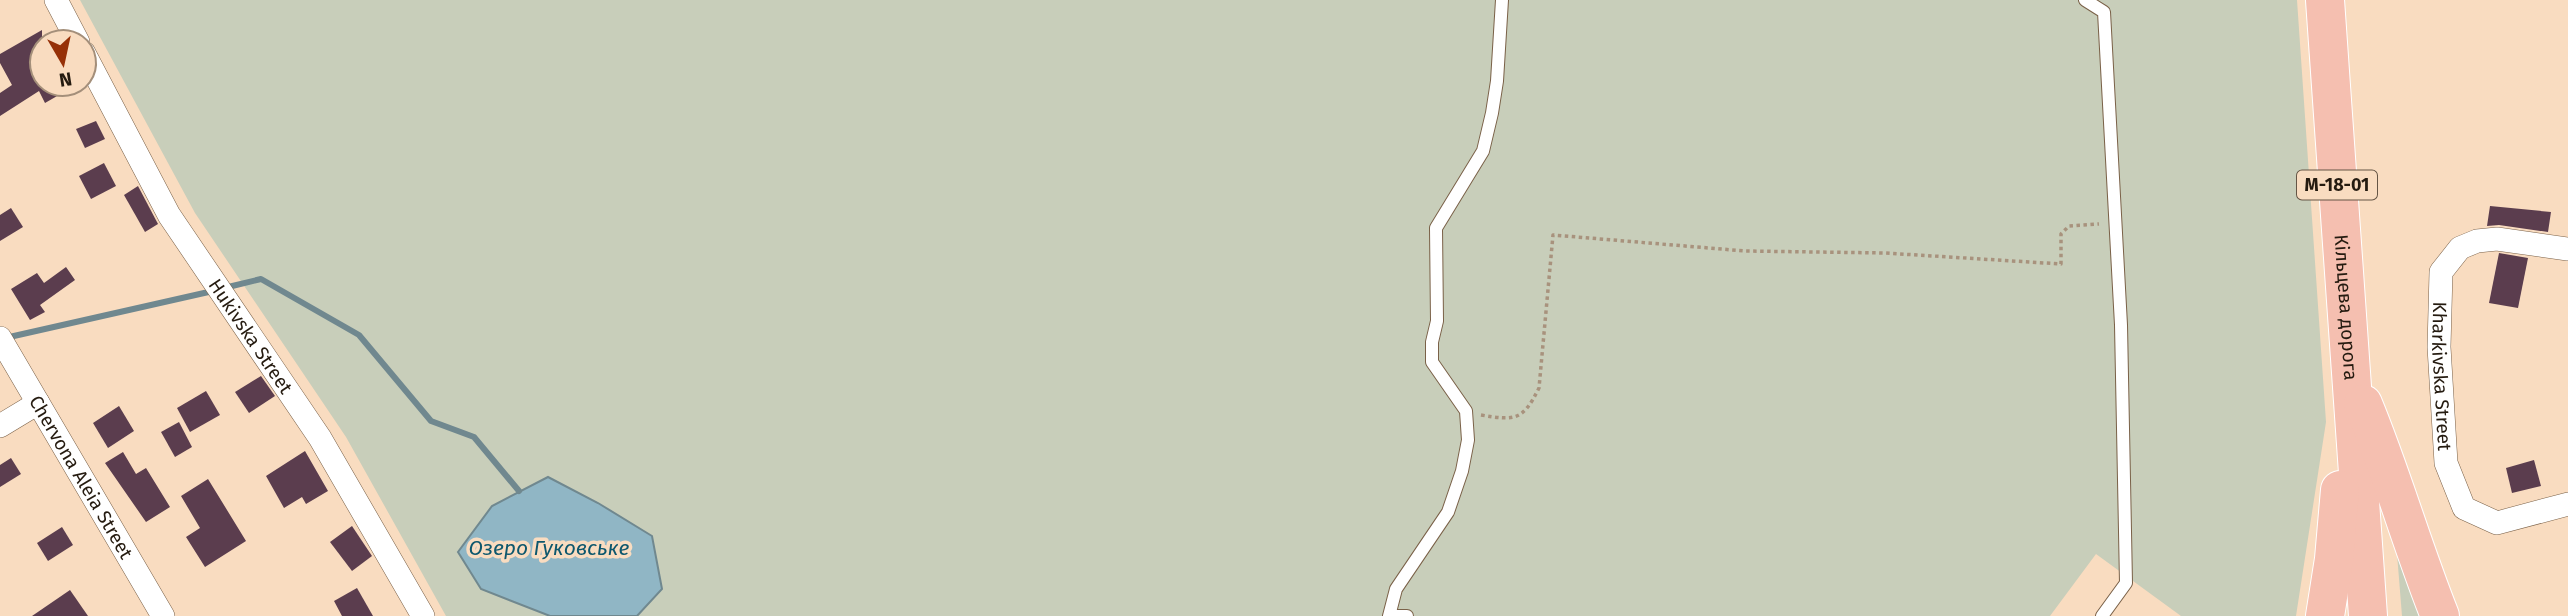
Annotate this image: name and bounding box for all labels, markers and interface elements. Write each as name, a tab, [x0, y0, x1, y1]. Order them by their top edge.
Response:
north arrow	[28, 28, 98, 98]
text: N	[58, 67, 74, 92]
road number: М-18-01	[2297, 170, 2377, 200]
street label: Кільцева дорога	[2330, 233, 2363, 381]
street label: Hukivska Street	[204, 274, 298, 398]
street label: Kharkivska Street	[2427, 301, 2457, 452]
street label: Chervona Aleia Street	[25, 391, 138, 563]
water label: Озеро Гуковське	[469, 535, 630, 561]

